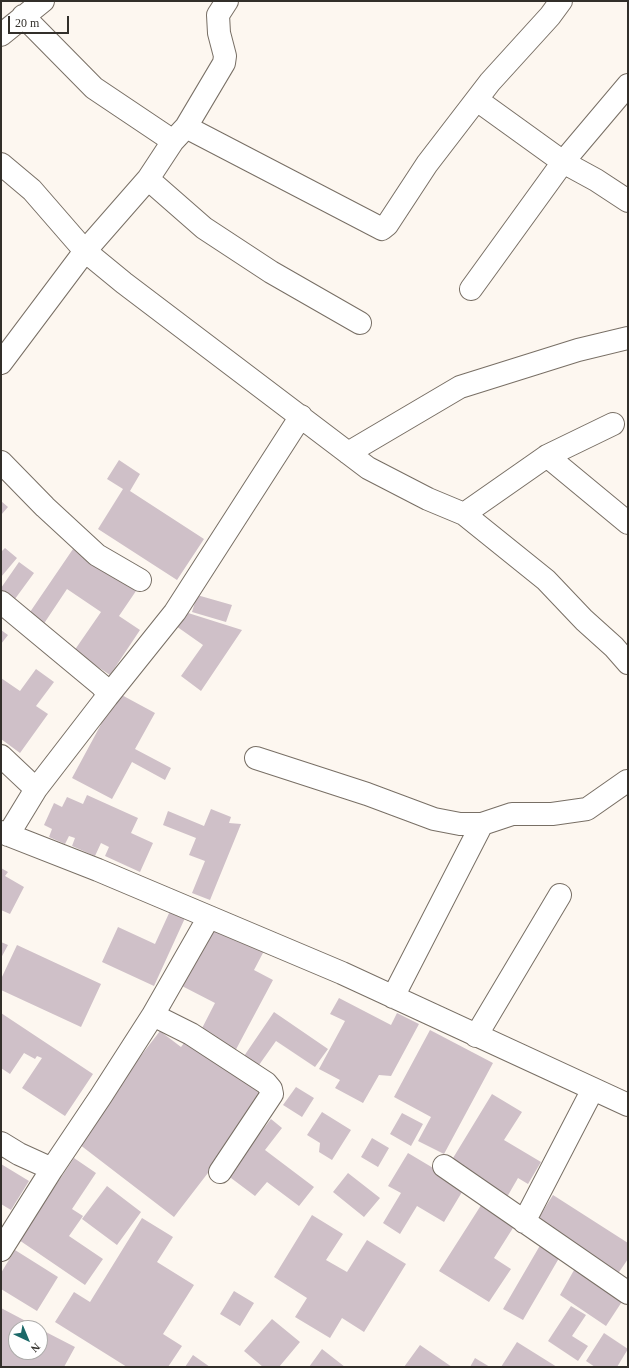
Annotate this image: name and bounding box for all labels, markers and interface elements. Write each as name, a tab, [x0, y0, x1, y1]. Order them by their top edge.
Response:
scale bar	[10, 8, 71, 34]
text: 20 m	[15, 16, 39, 30]
north arrow	[8, 1320, 48, 1360]
text: N	[29, 1341, 43, 1355]

